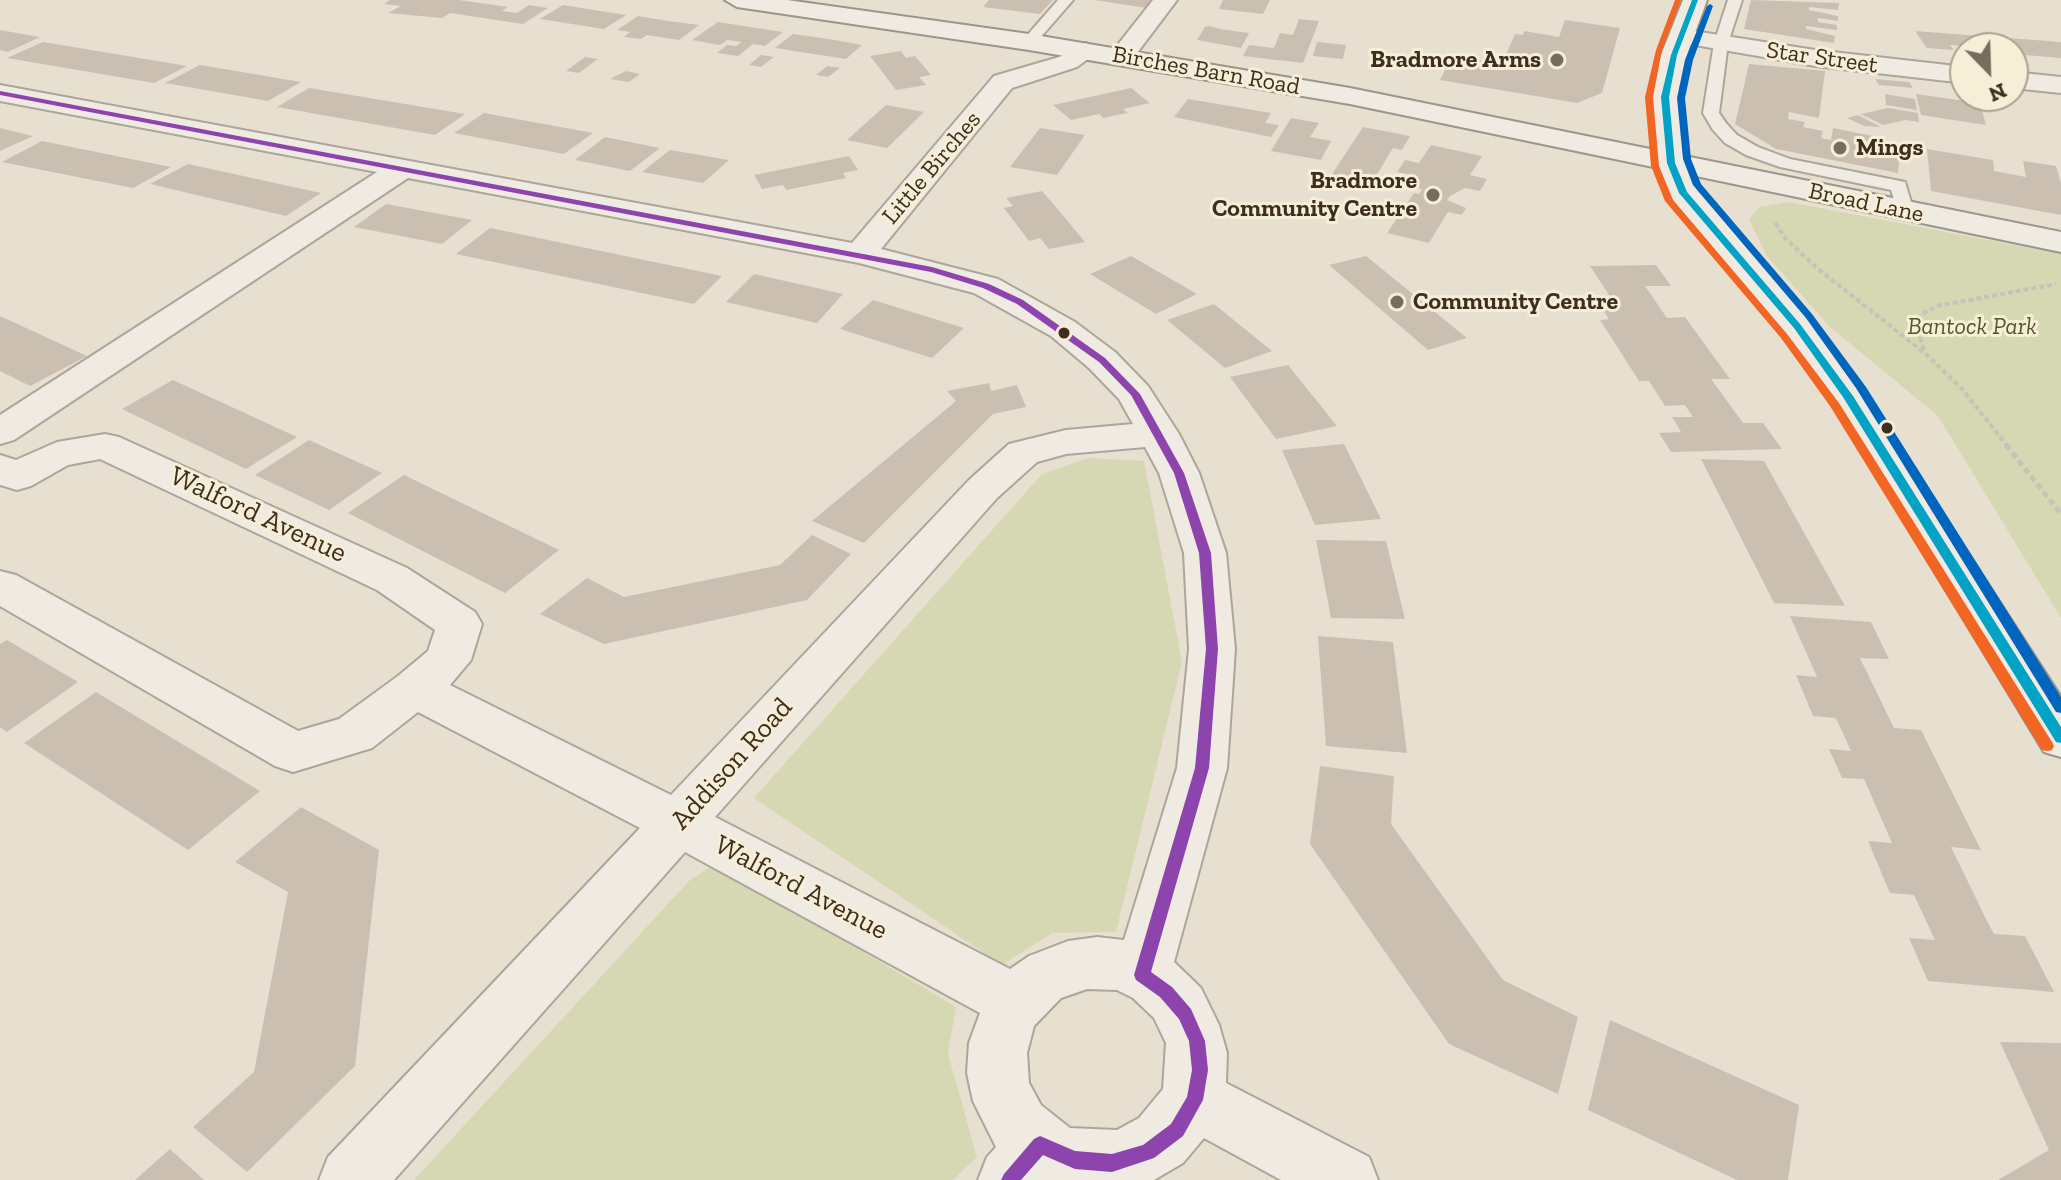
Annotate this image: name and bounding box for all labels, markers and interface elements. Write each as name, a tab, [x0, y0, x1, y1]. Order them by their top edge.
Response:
north arrow	[1949, 32, 2029, 112]
street label: Star Street	[1765, 36, 1879, 80]
street label: Birches Barn Road	[1110, 40, 1302, 102]
place label: Bradmore Arms	[1370, 46, 1541, 74]
marker: Bradmore Arms	[1548, 51, 1566, 69]
text: N	[1985, 77, 2011, 108]
street label: Little Birches	[877, 106, 987, 230]
place label: Mings	[1856, 134, 1923, 162]
marker: Mings	[1831, 139, 1849, 157]
place label: Bradmore Community Centre	[1212, 167, 1417, 223]
street label: Broad Lane	[1806, 177, 1926, 229]
marker: Bradmore Community Centre	[1424, 186, 1442, 204]
place label: Community Centre	[1413, 288, 1618, 316]
marker: Community Centre	[1388, 293, 1406, 311]
park label: Bantock Park	[1907, 313, 2037, 341]
unlabelled marker	[1056, 325, 1072, 341]
unlabelled marker	[1879, 420, 1895, 436]
street label: Walford Avenue	[164, 459, 352, 571]
street label: Addison Road	[664, 691, 800, 837]
street label: Walford Avenue	[709, 828, 893, 948]

